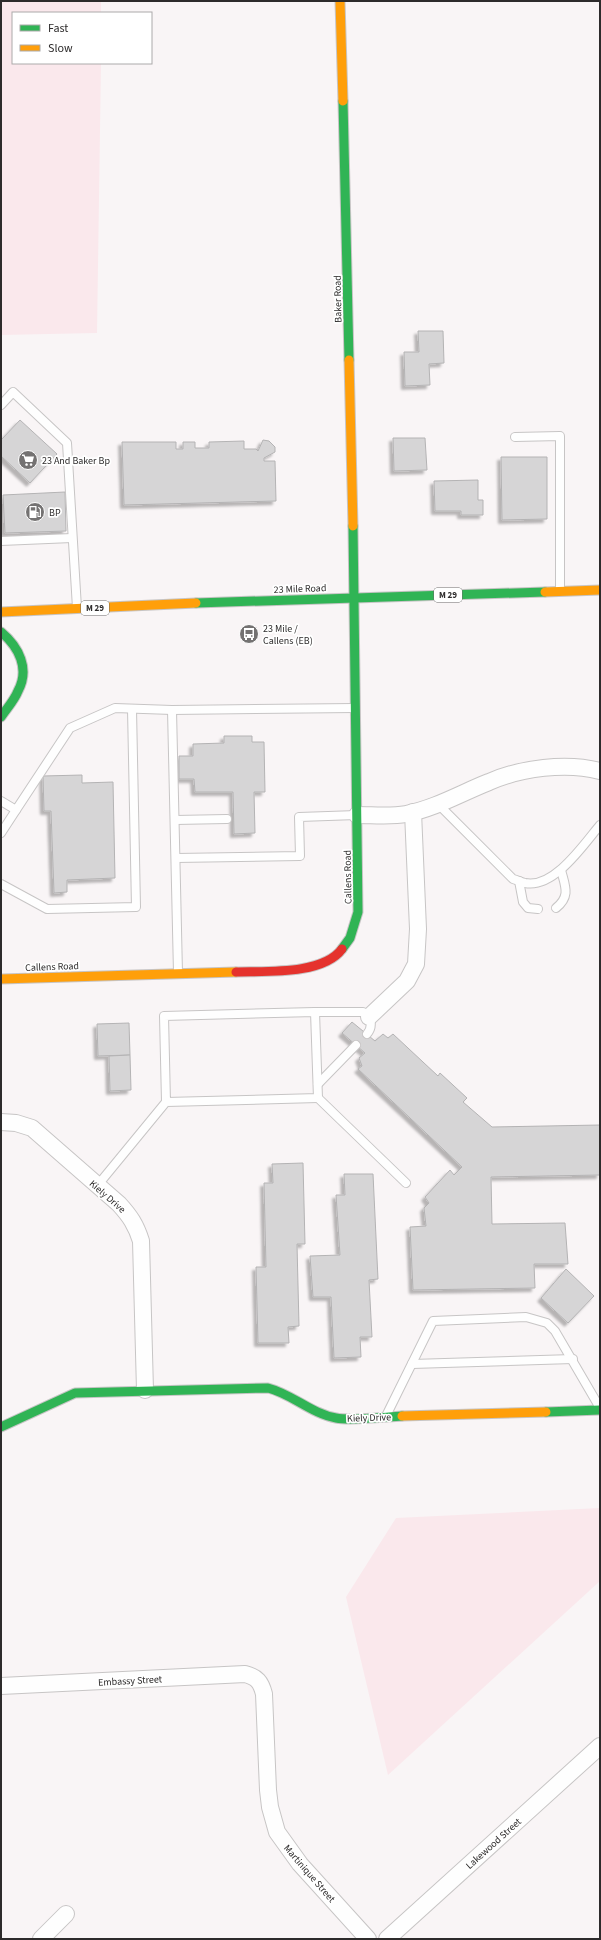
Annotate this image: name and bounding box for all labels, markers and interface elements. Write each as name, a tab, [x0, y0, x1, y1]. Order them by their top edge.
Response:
legend	[12, 12, 152, 64]
text: Fast	[48, 20, 68, 37]
text: Slow	[48, 40, 73, 57]
street label: Baker Road	[331, 275, 345, 323]
supermarket icon: 23 And Baker Bp	[17, 449, 39, 471]
place label: 23 And Baker Bp	[42, 454, 110, 468]
fuel station icon: BP	[24, 501, 46, 523]
place label: BP	[49, 506, 61, 520]
street label: 23 Mile Road	[273, 581, 327, 597]
road number: M 29	[434, 588, 462, 602]
road number: M 29	[81, 601, 109, 615]
place label: 23 Mile / Callens (EB)	[263, 622, 313, 648]
bus stop icon: 23 Mile / Callens (EB)	[238, 623, 260, 645]
street label: Callens Road	[341, 850, 355, 904]
street label: Callens Road	[25, 959, 79, 975]
street label: Kiely Drive	[86, 1177, 129, 1217]
street label: Kiely Drive	[347, 1410, 391, 1426]
street label: Embassy Street	[98, 1672, 163, 1690]
street label: Lakewood Street	[463, 1815, 525, 1872]
street label: Martinique Street	[280, 1842, 339, 1906]

